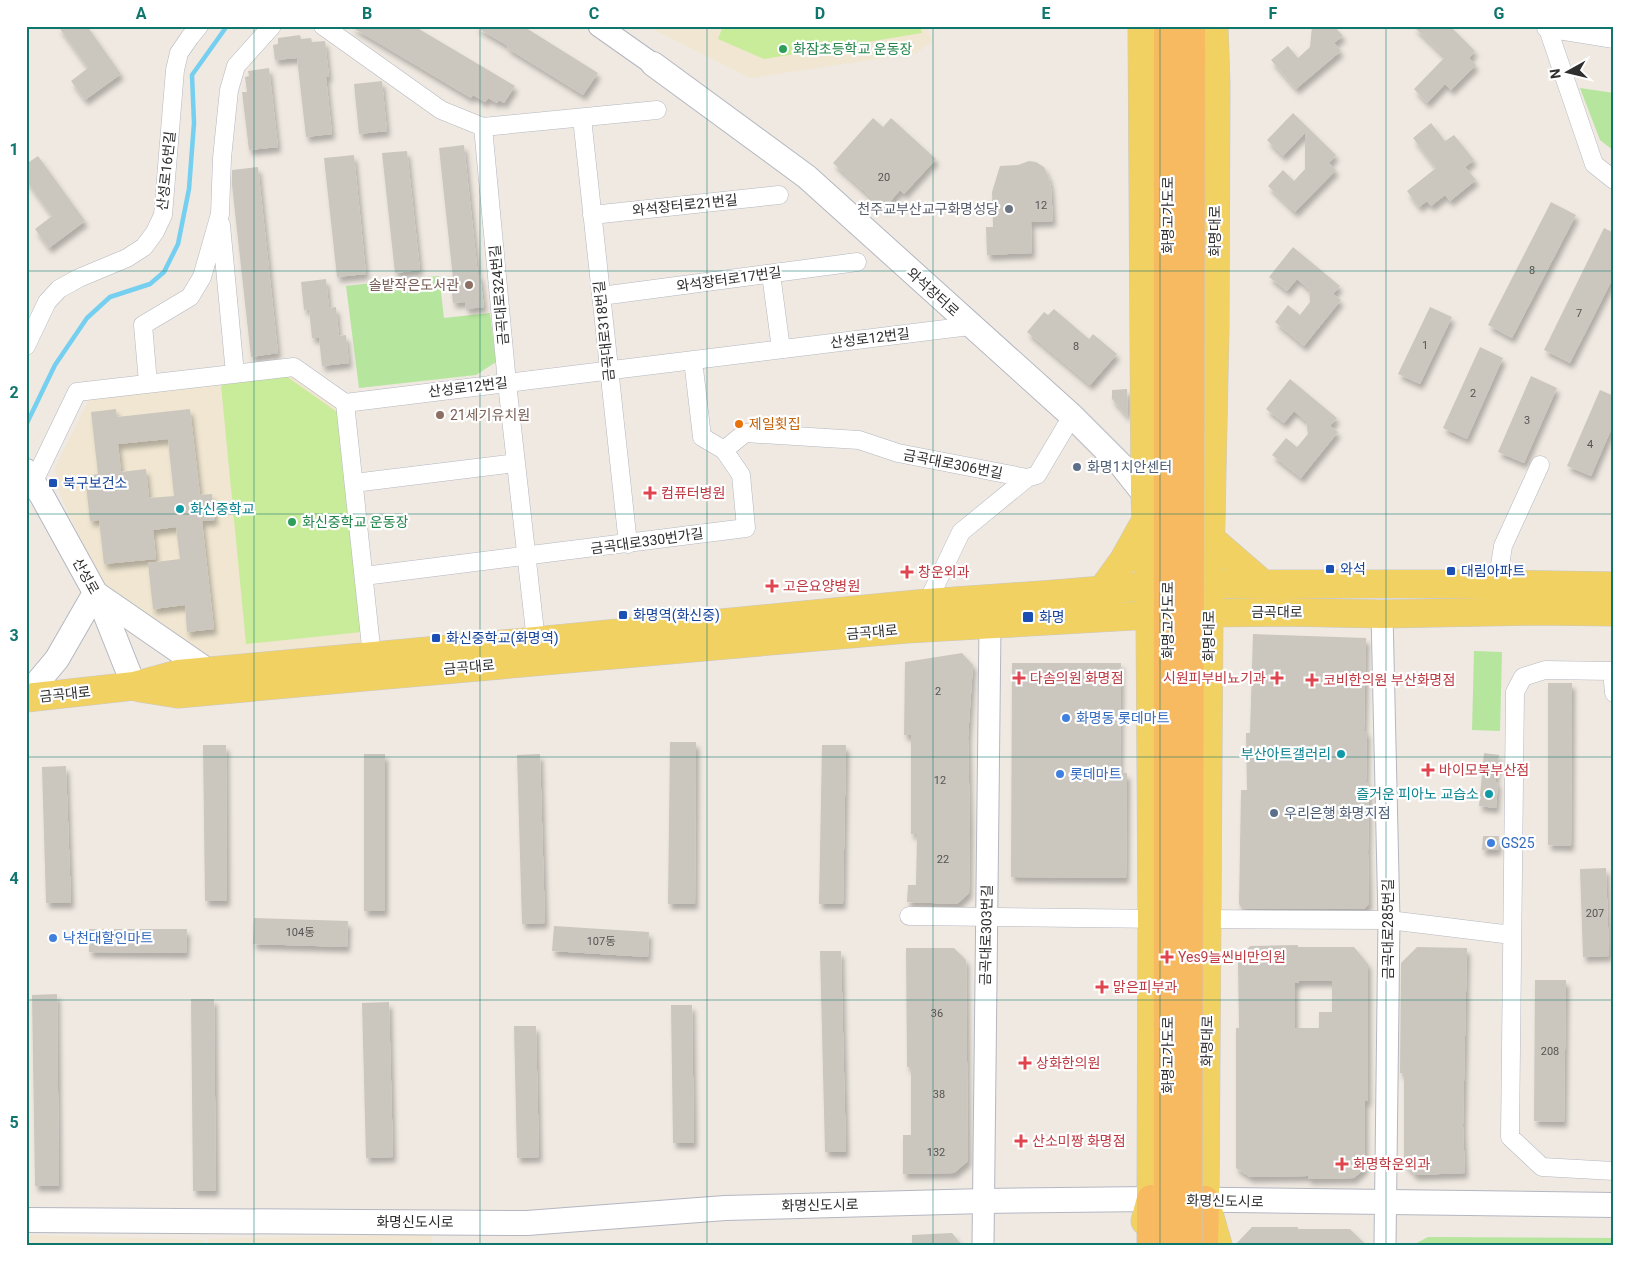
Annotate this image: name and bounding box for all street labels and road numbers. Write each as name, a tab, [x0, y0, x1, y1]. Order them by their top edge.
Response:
street label: 산성로16번길	[154, 130, 178, 212]
street label: 화명고가도로	[1160, 176, 1176, 254]
street label: 와석장터로21번길	[632, 192, 738, 218]
street label: 화명대로	[1207, 205, 1223, 257]
street label: 금곡대로324번길	[487, 244, 511, 346]
street label: 와석장터로17번길	[675, 264, 783, 294]
street label: 와석장터로	[904, 265, 962, 320]
street label: 금곡대로318번길	[591, 280, 617, 382]
street label: 산성로12번길	[829, 325, 911, 351]
street label: 산성로12번길	[427, 374, 509, 400]
street label: 금곡대로306번길	[902, 447, 1004, 481]
street label: 금곡대로330번가길	[590, 525, 704, 557]
street label: 산성로	[70, 555, 102, 597]
street label: 화명고가도로	[1160, 581, 1176, 659]
street label: 금곡대로	[1251, 604, 1303, 620]
street label: 화명대로	[1201, 610, 1217, 662]
street label: 금곡대로	[846, 622, 898, 642]
street label: 금곡대로	[443, 657, 495, 677]
street label: 금곡대로	[39, 683, 92, 705]
street label: 금곡대로285번길	[1380, 879, 1396, 979]
street label: 금곡대로303번길	[977, 884, 995, 986]
street label: 화명대로	[1199, 1015, 1215, 1067]
street label: 화명고가도로	[1160, 1016, 1176, 1094]
street label: 화명신도시로	[1186, 1192, 1264, 1210]
street label: 화명신도시로	[781, 1196, 859, 1214]
street label: 화명신도시로	[376, 1214, 454, 1230]

